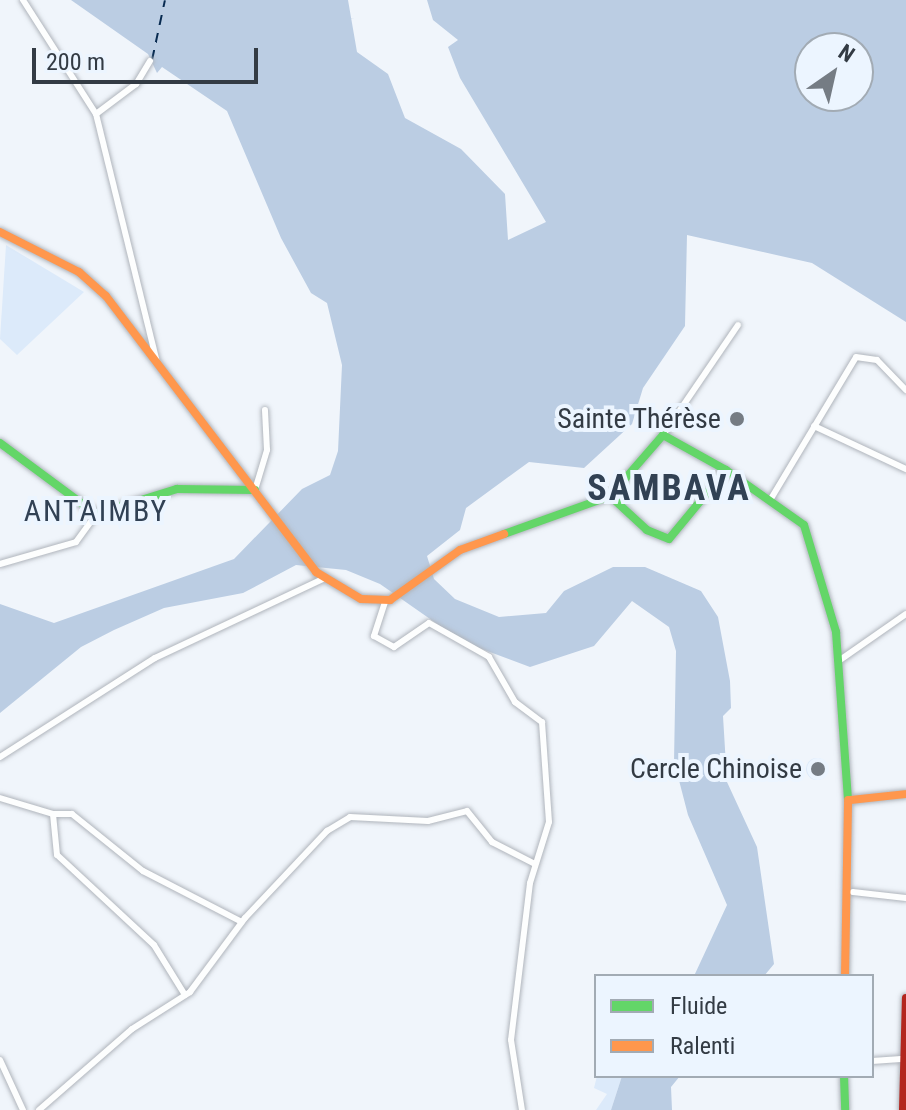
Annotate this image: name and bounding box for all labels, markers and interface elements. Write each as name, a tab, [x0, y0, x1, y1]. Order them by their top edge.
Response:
scale bar	[36, 32, 262, 82]
north arrow	[794, 32, 874, 112]
text: N	[834, 39, 859, 67]
text: 200 m	[46, 48, 105, 76]
place label: Sainte Thérèse	[557, 402, 721, 436]
marker: Sainte Thérèse	[728, 410, 746, 428]
district label: SAMBAVA	[587, 467, 751, 511]
district label: ANTAIMBY	[24, 493, 168, 529]
place label: Cercle Chinoise	[630, 752, 802, 786]
marker: Cercle Chinoise	[809, 760, 827, 778]
legend	[594, 974, 874, 1078]
text: Fluide	[670, 992, 727, 1020]
text: Ralenti	[670, 1032, 735, 1060]

